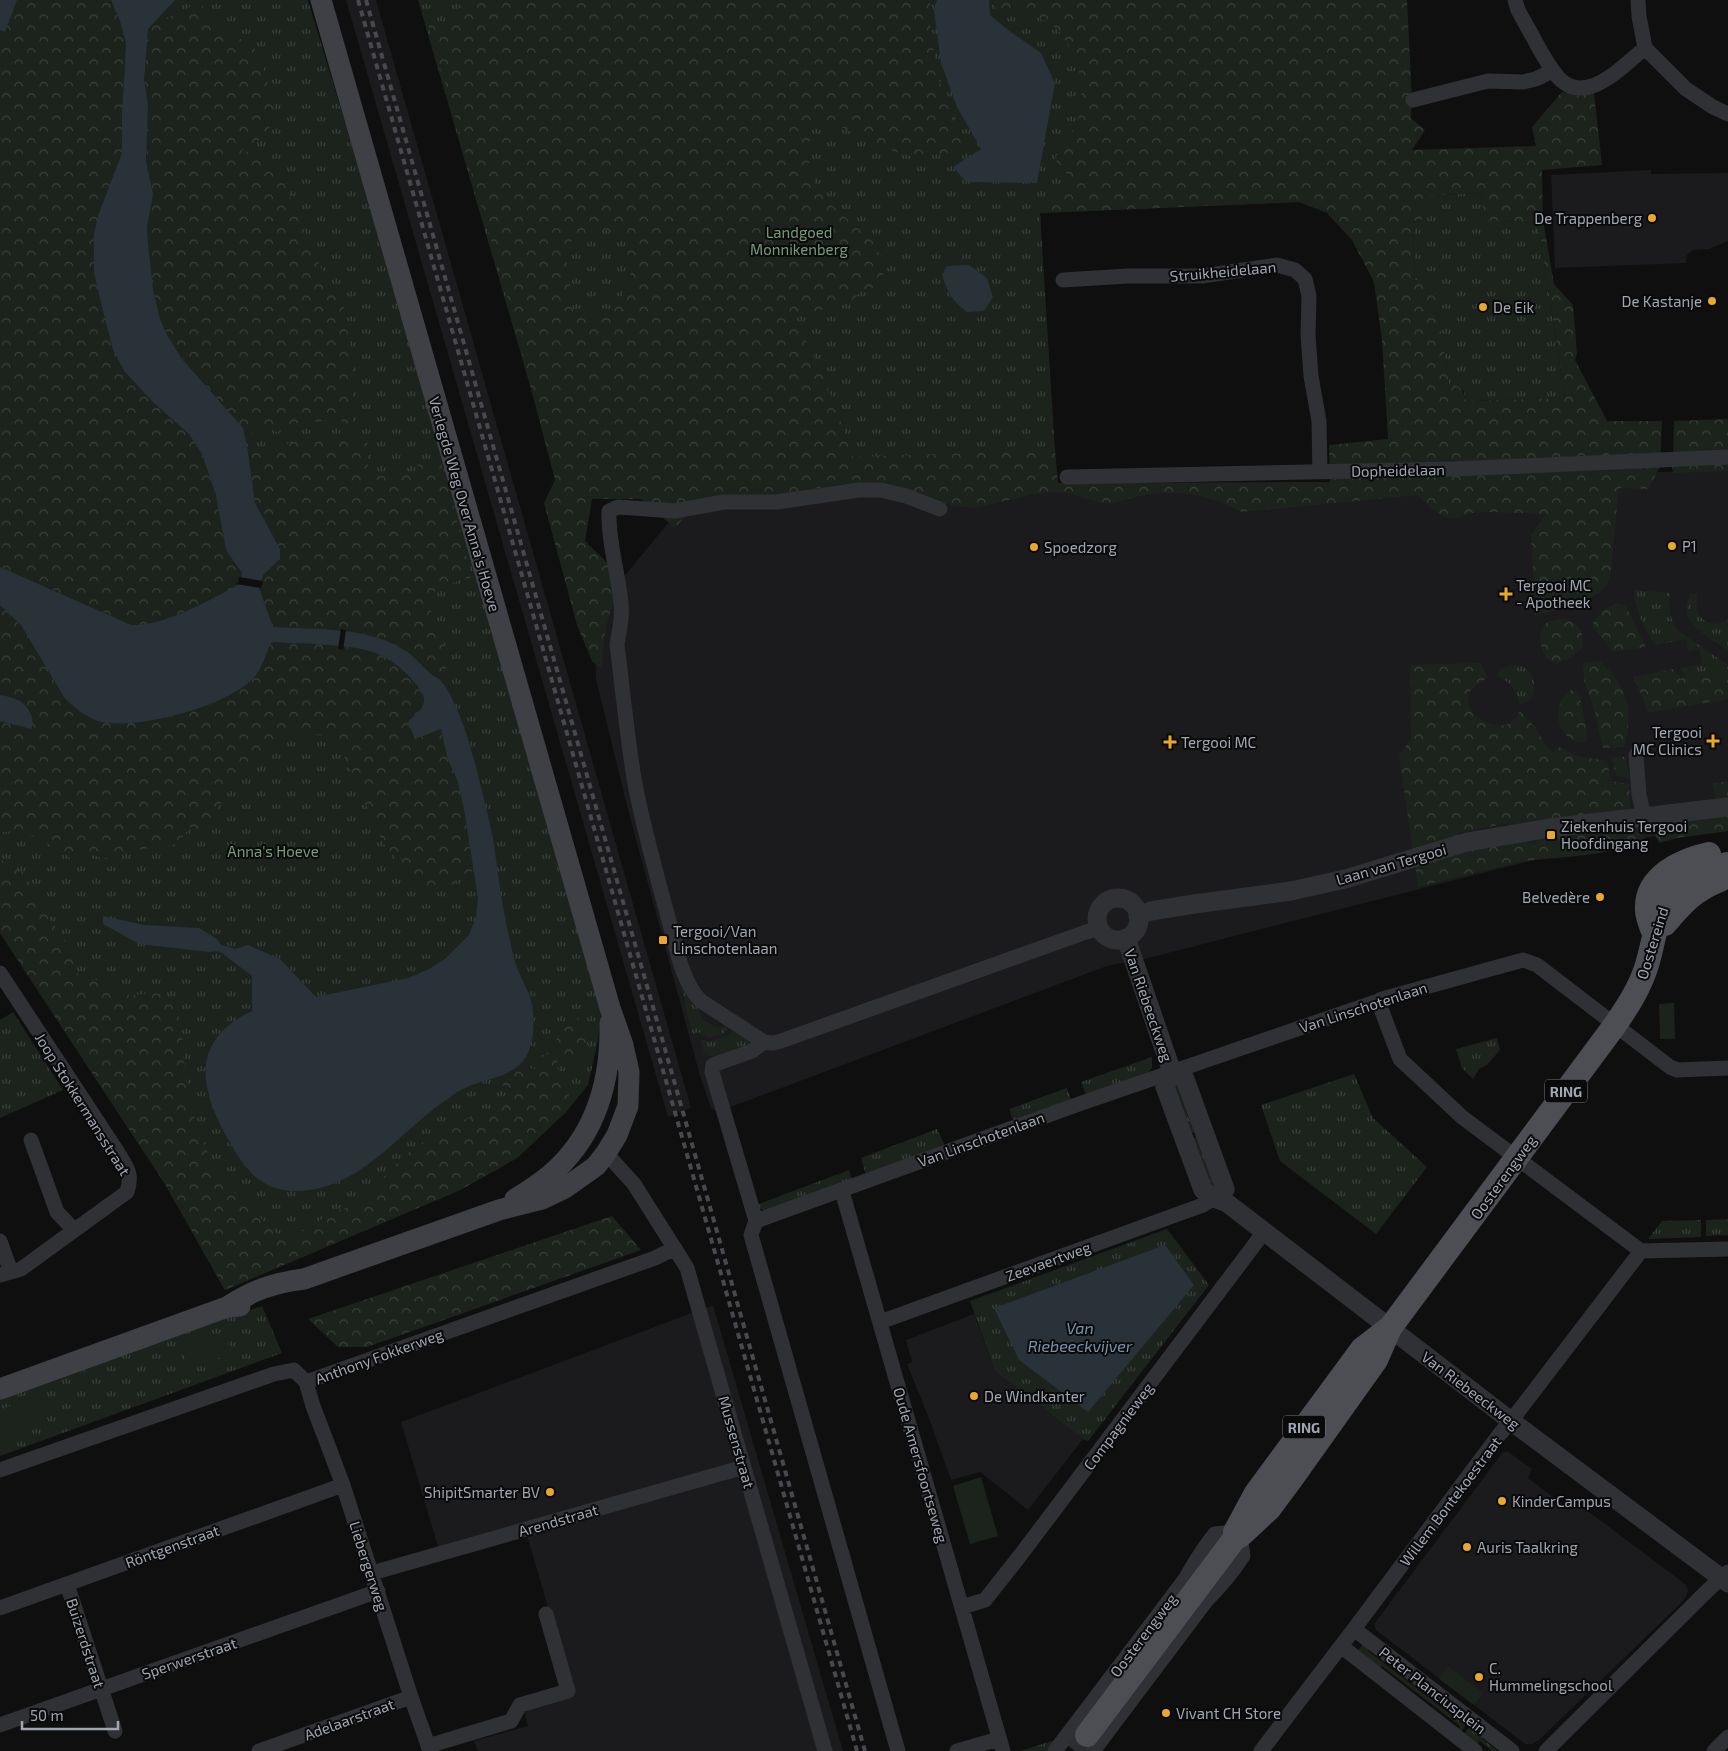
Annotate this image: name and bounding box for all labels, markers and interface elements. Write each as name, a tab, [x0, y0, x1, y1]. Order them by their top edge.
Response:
place label: De Trappenberg	[1534, 209, 1643, 227]
marker: De Trappenberg	[1646, 212, 1658, 224]
park label: Landgoed Monnikenberg	[750, 223, 849, 258]
street label: Struikheidelaan	[1169, 257, 1277, 285]
place label: De Kastanje	[1621, 292, 1702, 311]
marker: De Kastanje	[1706, 295, 1718, 307]
place label: De Eik	[1493, 298, 1534, 316]
marker: De Eik	[1477, 301, 1489, 313]
street label: Verlegde Weg Over Anna's Hoeve	[426, 394, 504, 614]
street label: Dopheidelaan	[1351, 460, 1445, 480]
place label: P1	[1682, 537, 1697, 555]
place label: Spoedzorg	[1044, 538, 1117, 556]
marker: P1	[1666, 540, 1678, 552]
marker: Spoedzorg	[1028, 541, 1040, 553]
place label: Tergooi MC - Apotheek	[1516, 576, 1592, 611]
marker: Tergooi MC - Apotheek	[1500, 588, 1512, 600]
place label: Tergooi MC Clinics	[1633, 723, 1702, 758]
place label: Tergooi MC	[1181, 733, 1257, 751]
marker: Tergooi MC Clinics	[1706, 734, 1720, 748]
marker: Tergooi MC	[1163, 735, 1177, 749]
place label: Ziekenhuis Tergooi Hoofdingang	[1561, 817, 1687, 852]
marker: Ziekenhuis Tergooi Hoofdingang	[1545, 829, 1557, 841]
street label: Laan van Tergooi	[1334, 840, 1448, 888]
park label: Anna's Hoeve	[227, 842, 319, 860]
place label: Belvedère	[1522, 888, 1590, 906]
marker: Belvedère	[1594, 891, 1606, 903]
street label: Oostereind	[1632, 905, 1672, 981]
place label: Tergooi/Van Linschotenlaan	[673, 922, 777, 957]
marker: Tergooi/Van Linschotenlaan	[657, 934, 669, 946]
street label: Van Riebeeckweg	[1121, 946, 1177, 1065]
street label: Van Linschotenlaan	[1297, 978, 1429, 1036]
street label: Joop Stokkermansstraat	[32, 1029, 135, 1179]
road number: RING	[1545, 1080, 1587, 1102]
street label: Van Linschotenlaan	[915, 1108, 1047, 1170]
street label: Oosterengweg	[1466, 1131, 1540, 1223]
street label: Zeevaertweg	[1003, 1237, 1094, 1285]
water label: Van Riebeeckvijver	[1028, 1318, 1133, 1356]
street label: Anthony Fokkerweg	[313, 1324, 446, 1388]
street label: Van Riebeeckweg	[1418, 1347, 1524, 1433]
street label: Compagnieweg	[1079, 1378, 1157, 1473]
street label: Oude Amersfoortseweg	[890, 1385, 952, 1546]
place label: De Windkanter	[984, 1387, 1085, 1405]
marker: De Windkanter	[968, 1390, 980, 1402]
street label: Mussenstraat	[715, 1394, 759, 1491]
road number: RING	[1283, 1415, 1325, 1438]
street label: Willem Bontekoestraat	[1396, 1433, 1505, 1569]
place label: ShipitSmarter BV	[424, 1483, 540, 1501]
marker: ShipitSmarter BV	[544, 1486, 556, 1498]
place label: KinderCampus	[1512, 1492, 1611, 1510]
marker: KinderCampus	[1496, 1495, 1508, 1507]
street label: Arendstraat	[516, 1500, 600, 1540]
street label: Liebergerweg	[346, 1519, 392, 1614]
street label: Röntgenstraat	[123, 1521, 222, 1571]
place label: Auris Taalkring	[1477, 1538, 1579, 1556]
marker: Auris Taalkring	[1461, 1541, 1473, 1553]
street label: Oosterengweg	[1106, 1589, 1181, 1680]
street label: Buizerdstraat	[63, 1596, 109, 1690]
street label: Sperwerstraat	[139, 1633, 239, 1683]
street label: Peter Planciusplein	[1376, 1643, 1490, 1737]
place label: C. Hummelingschool	[1489, 1659, 1613, 1694]
marker: C. Hummelingschool	[1473, 1671, 1485, 1683]
street label: Adelaarstraat	[302, 1694, 397, 1744]
scale bar	[22, 1698, 119, 1730]
place label: Vivant CH Store	[1176, 1704, 1281, 1722]
text: 50 m	[30, 1706, 64, 1724]
marker: Vivant CH Store	[1160, 1707, 1172, 1719]

